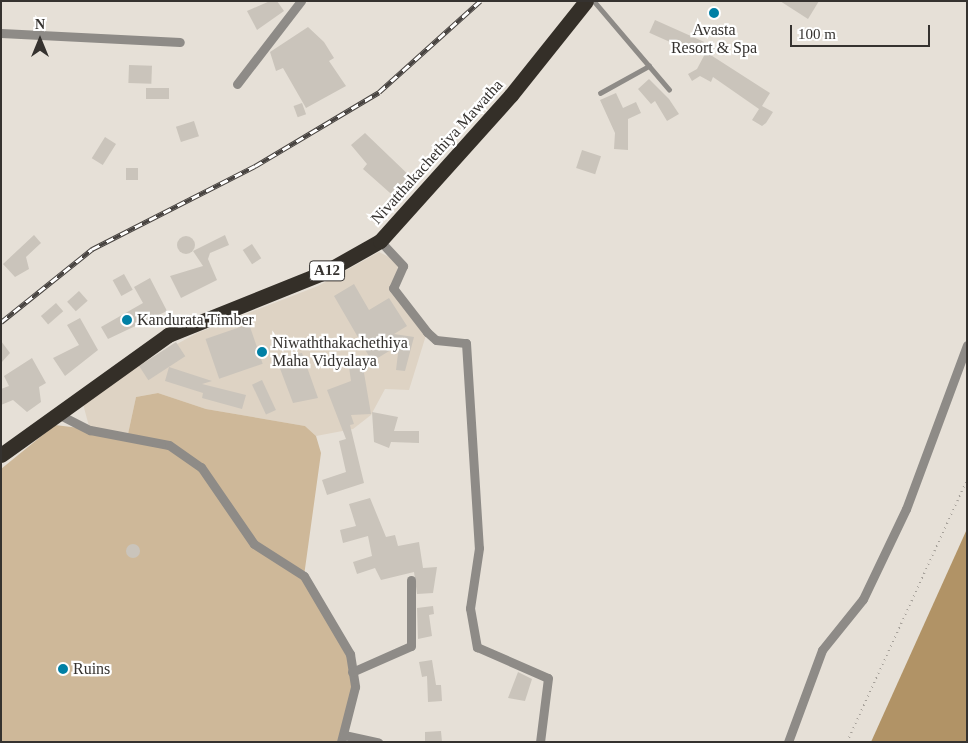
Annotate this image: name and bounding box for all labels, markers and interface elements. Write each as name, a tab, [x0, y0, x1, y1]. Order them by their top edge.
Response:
marker: Avasta Resort & Spa	[708, 7, 720, 19]
north arrow	[15, 15, 65, 65]
scale bar	[793, 15, 933, 47]
text: N	[35, 17, 45, 32]
place label: Avasta Resort & Spa	[671, 20, 757, 58]
text: 100 m	[798, 26, 836, 42]
street label: Nivatthakachethiya Mawatha	[367, 76, 507, 228]
road number: A12	[308, 258, 346, 284]
place label: Kandurata Timber	[137, 310, 254, 330]
marker: Kandurata Timber	[121, 314, 133, 326]
place label: Niwaththakachethiya Maha Vidyalaya	[272, 333, 408, 371]
marker: Niwaththakachethiya Maha Vidyalaya	[256, 346, 268, 358]
place label: Ruins	[73, 659, 110, 679]
marker: Ruins	[57, 663, 69, 675]

